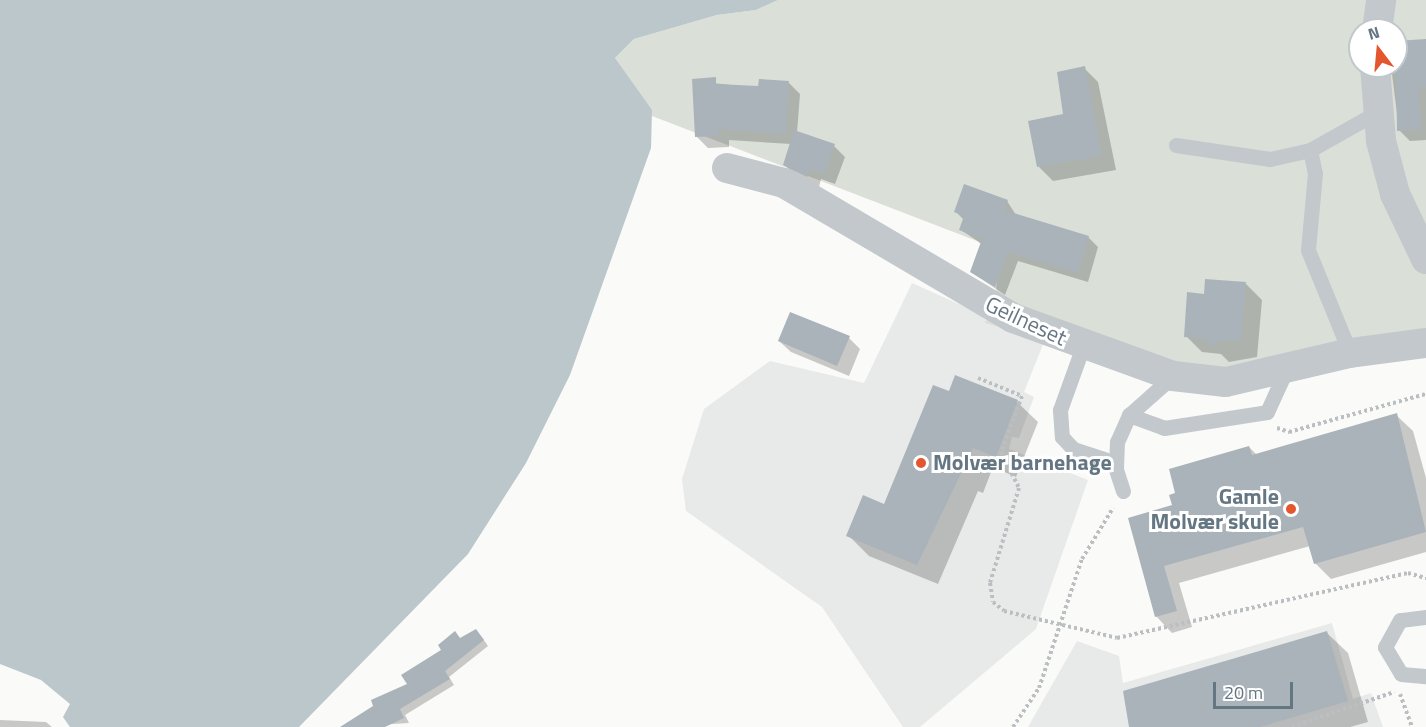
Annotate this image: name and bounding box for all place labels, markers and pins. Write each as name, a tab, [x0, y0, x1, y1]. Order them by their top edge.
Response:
place label: Molvær barnehage	[933, 450, 1112, 476]
marker: Molvær barnehage	[914, 456, 928, 470]
place label: Gamle Molvær skule	[1150, 483, 1279, 534]
marker: Gamle Molvær skule	[1284, 502, 1298, 516]

